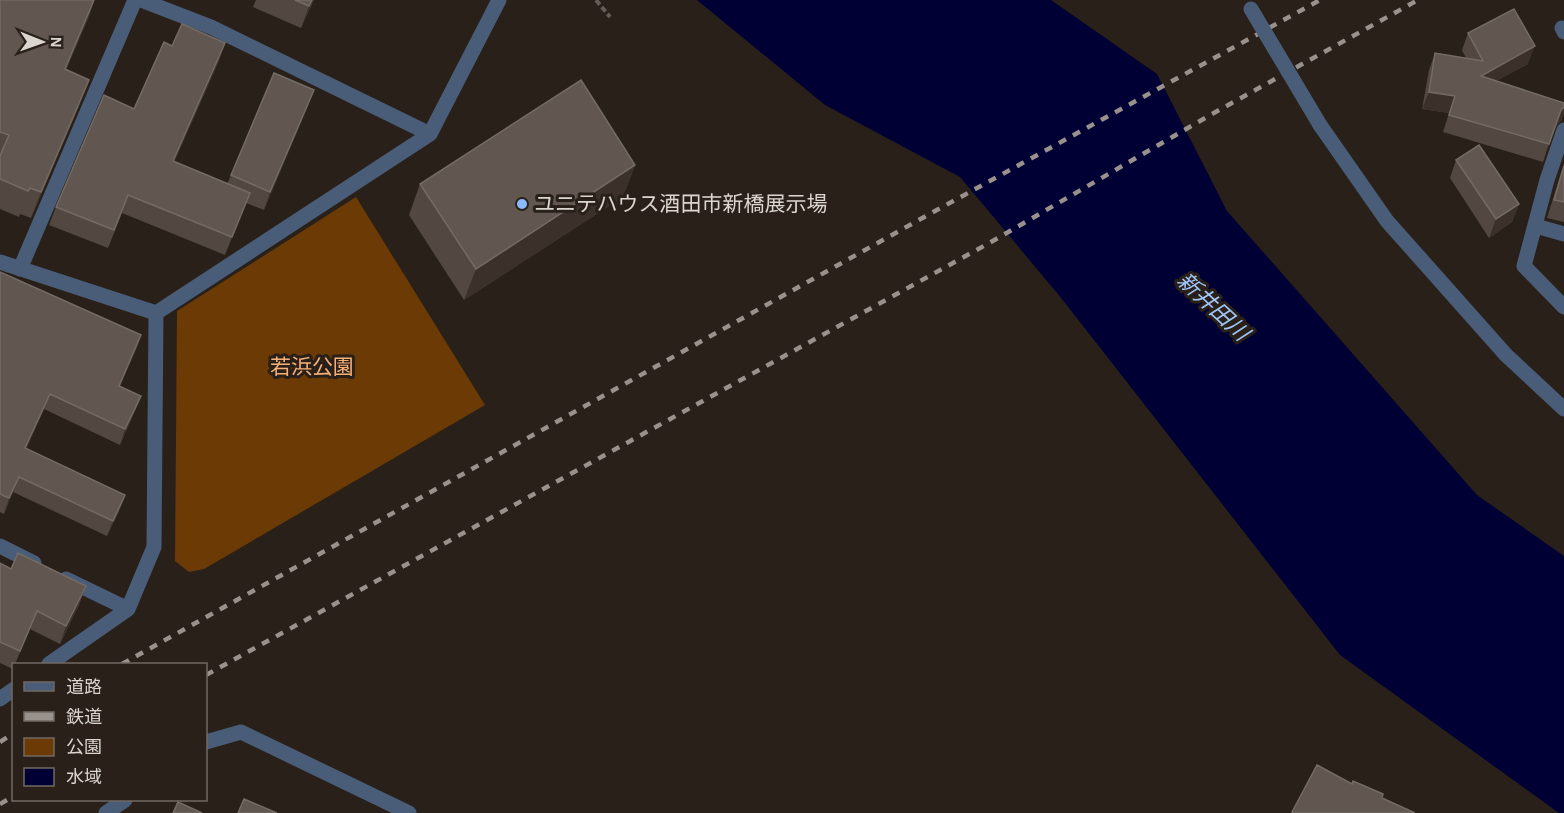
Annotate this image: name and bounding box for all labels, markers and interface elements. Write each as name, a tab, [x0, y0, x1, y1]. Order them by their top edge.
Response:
north arrow	[12, 12, 72, 72]
text: N	[48, 37, 64, 48]
place label: ユニテハウス酒田市新橋展示場	[534, 193, 828, 215]
marker: ユニテハウス酒田市新橋展示場	[515, 197, 529, 211]
water label: 新井田川	[1173, 268, 1255, 346]
park label: 若浜公園	[270, 356, 354, 378]
legend	[12, 663, 207, 801]
text: 道路	[66, 677, 102, 697]
text: 鉄道	[66, 707, 102, 727]
text: 公園	[66, 738, 102, 757]
text: 水域	[66, 768, 102, 787]

